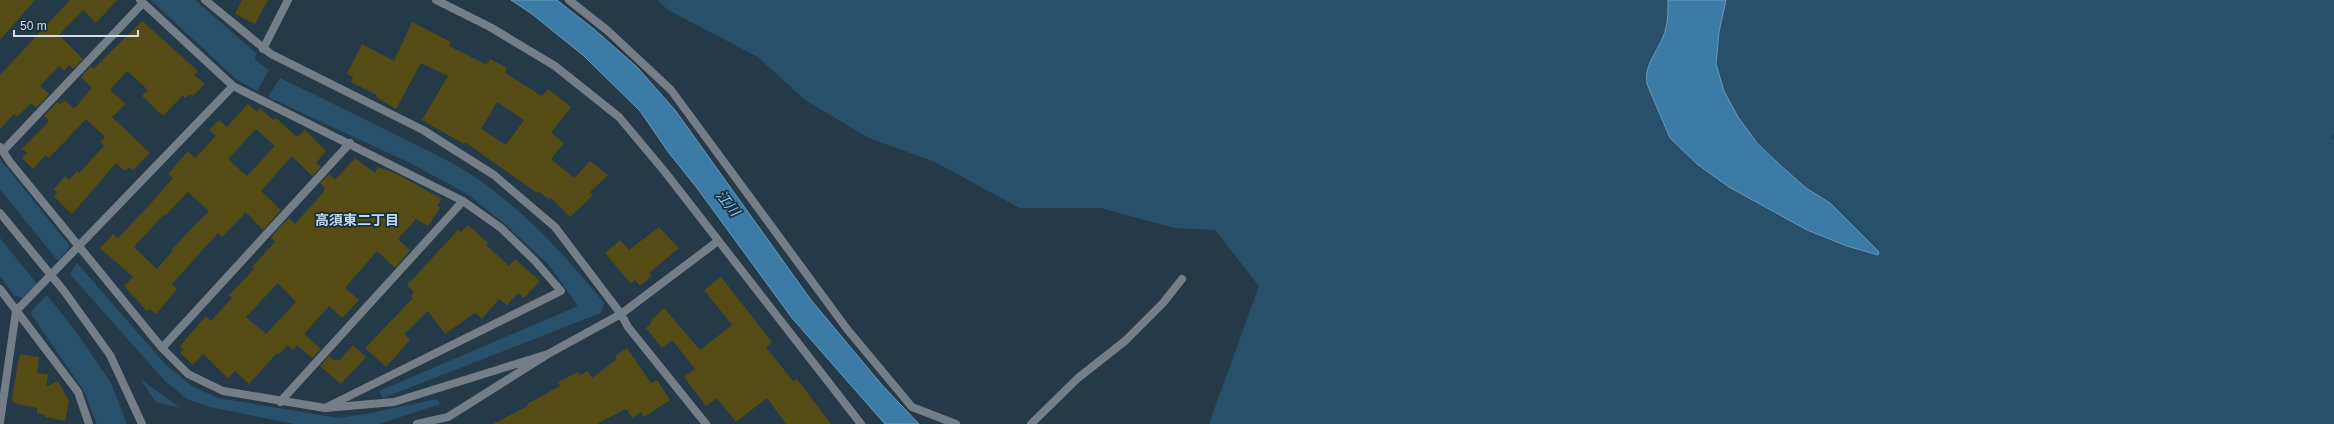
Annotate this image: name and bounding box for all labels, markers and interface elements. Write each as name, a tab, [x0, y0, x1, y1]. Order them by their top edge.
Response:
scale bar	[14, 12, 138, 38]
text: 50 m	[20, 19, 47, 33]
water label: 江川	[713, 187, 744, 220]
district label: 高須東二丁目	[315, 212, 399, 228]

